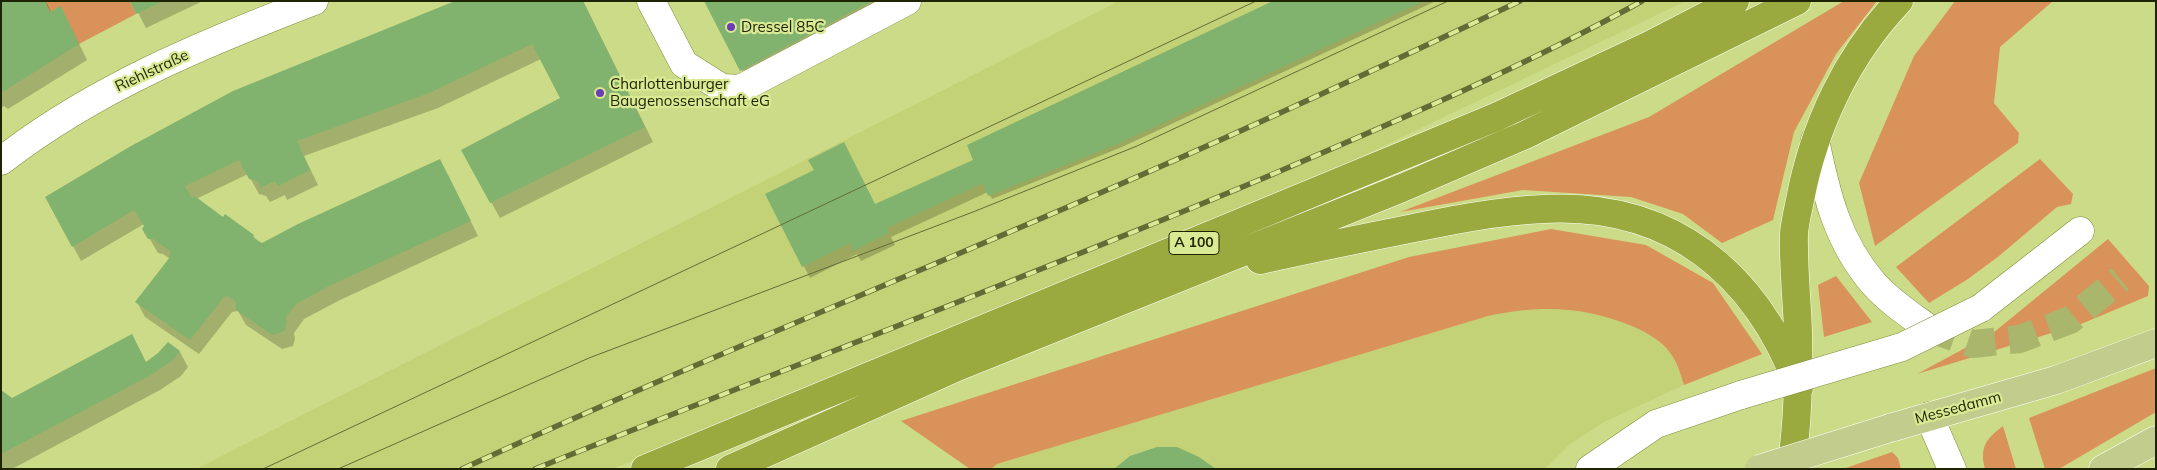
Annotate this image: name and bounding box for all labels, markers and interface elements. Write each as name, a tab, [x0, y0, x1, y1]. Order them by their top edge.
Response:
place label: Dressel 85C	[741, 18, 824, 36]
marker: Dressel 85C	[725, 21, 737, 33]
street label: Riehlstraße	[112, 46, 192, 96]
place label: Charlottenburger Baugenossenschaft eG	[610, 75, 770, 110]
marker: Charlottenburger Baugenossenschaft eG	[594, 87, 606, 99]
road number: A 100	[1169, 232, 1219, 254]
street label: Messedamm	[1913, 388, 2003, 428]

